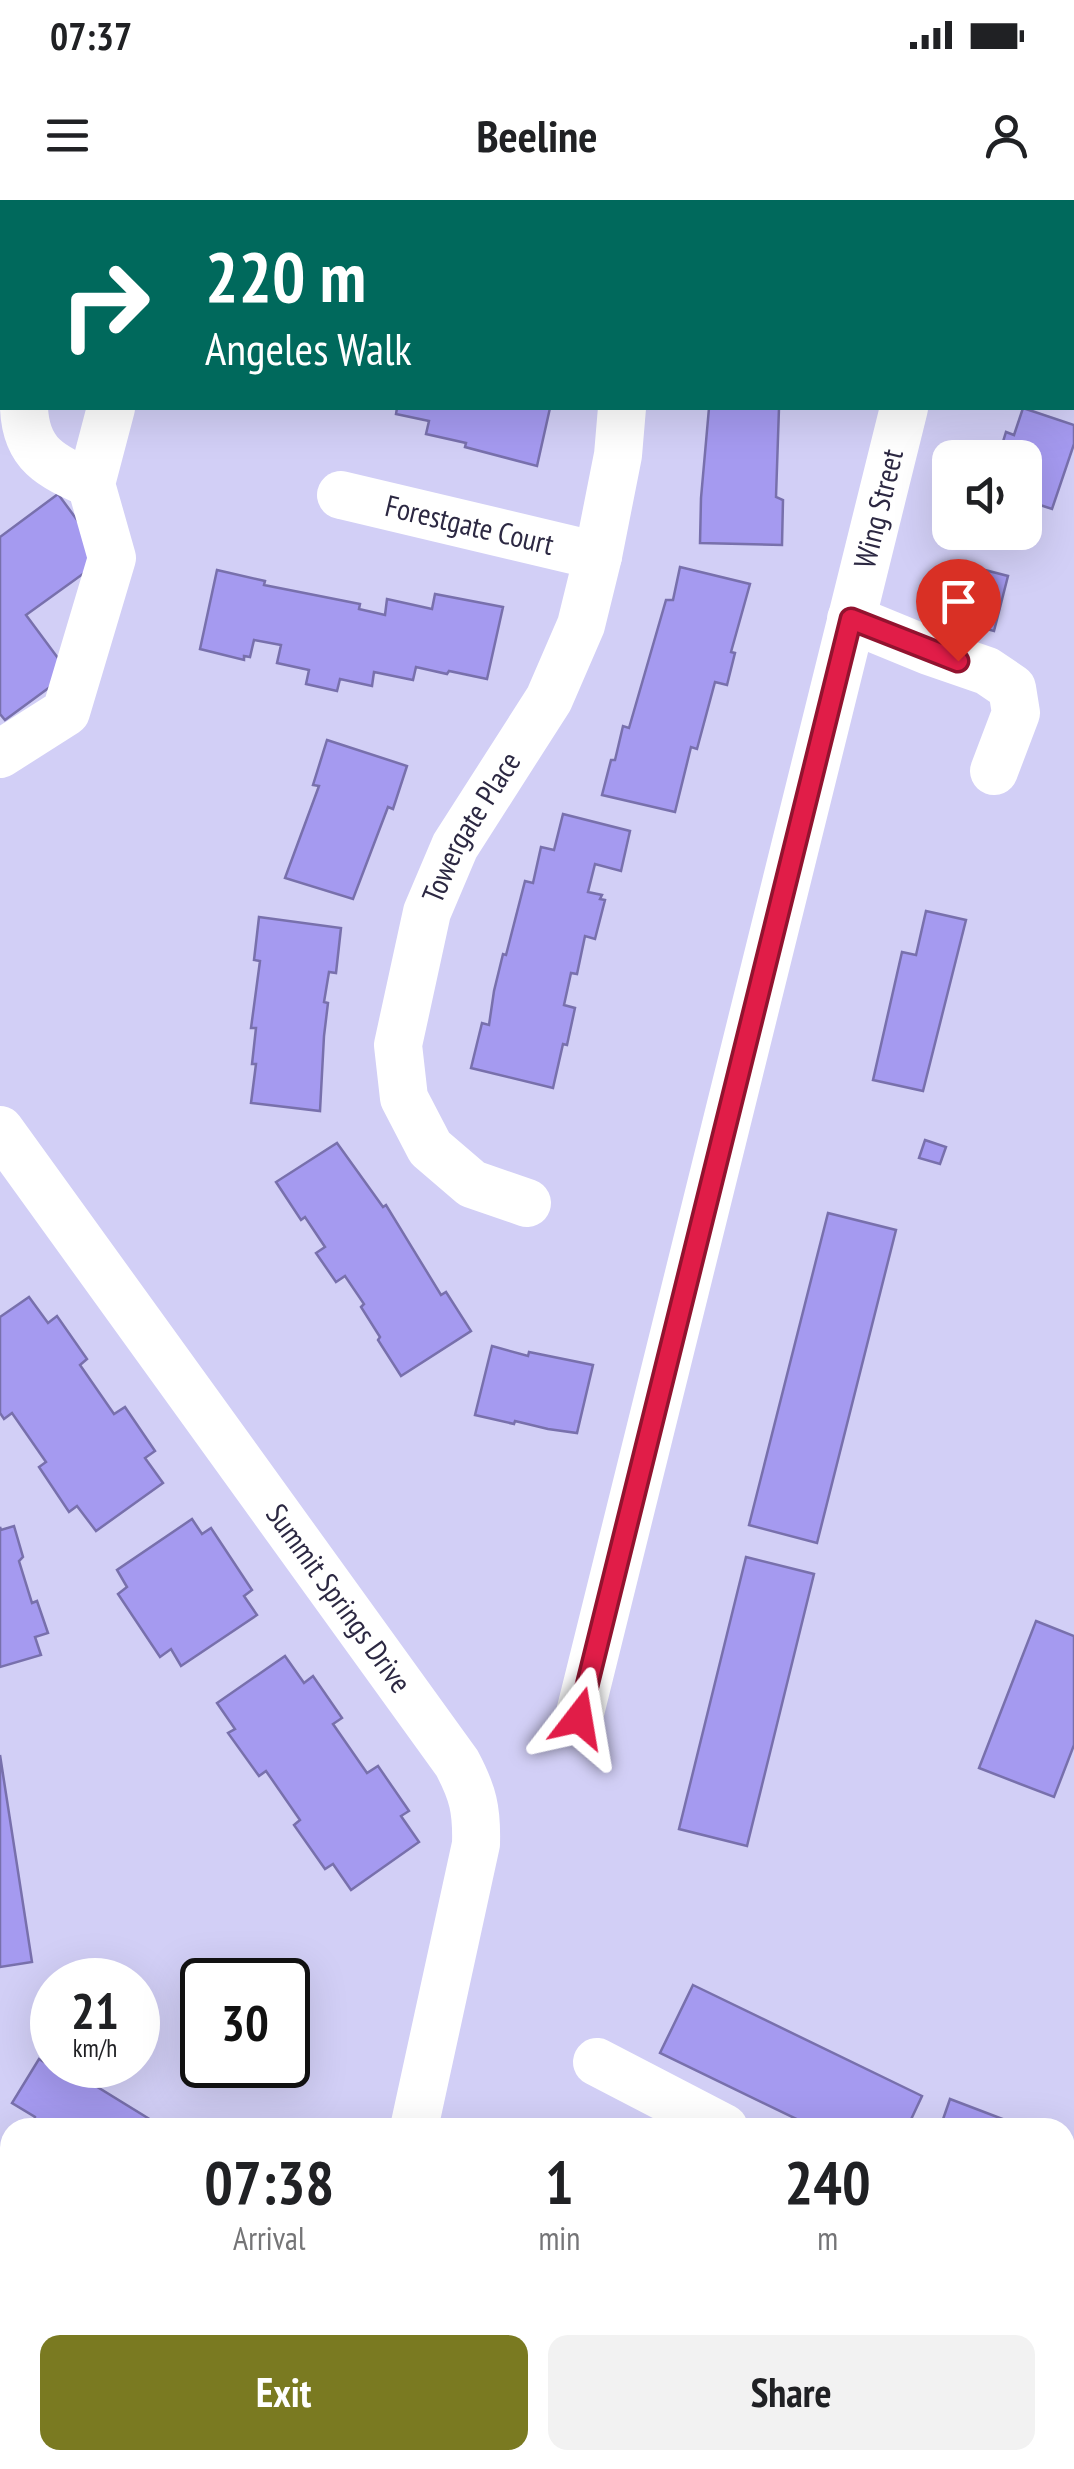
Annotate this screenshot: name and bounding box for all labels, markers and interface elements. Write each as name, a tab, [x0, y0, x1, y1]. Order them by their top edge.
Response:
text: 07:37	[50, 11, 132, 60]
text: Beeline	[476, 106, 598, 164]
icon: menu	[40, 108, 95, 163]
icon: person	[979, 108, 1034, 163]
text: 220 m	[205, 231, 366, 321]
icon: right	[40, 240, 170, 370]
text: Angeles Walk	[205, 319, 412, 377]
map controls	[932, 440, 1042, 550]
button: sound	[932, 440, 1042, 550]
street label: Wing Street	[844, 444, 911, 572]
street label: Forestgate Court	[382, 485, 559, 563]
pin	[916, 559, 1001, 662]
icon: arrive	[931, 574, 986, 629]
street label: Towergate Place	[412, 744, 528, 908]
street label: Summit Springs Drive	[258, 1496, 421, 1700]
position arrow	[527, 1666, 631, 1770]
speed limit sign: 30	[180, 1958, 310, 2088]
text: 21	[71, 1978, 119, 2043]
text: km/h	[73, 2032, 117, 2064]
text: 07:38	[204, 2143, 334, 2221]
text: 1	[545, 2143, 574, 2221]
text: 240	[785, 2143, 871, 2221]
text: Arrival	[233, 2217, 305, 2259]
text: min	[538, 2217, 580, 2259]
text: m	[817, 2217, 838, 2259]
button: Exit	[40, 2335, 528, 2450]
button: Share	[548, 2335, 1035, 2450]

